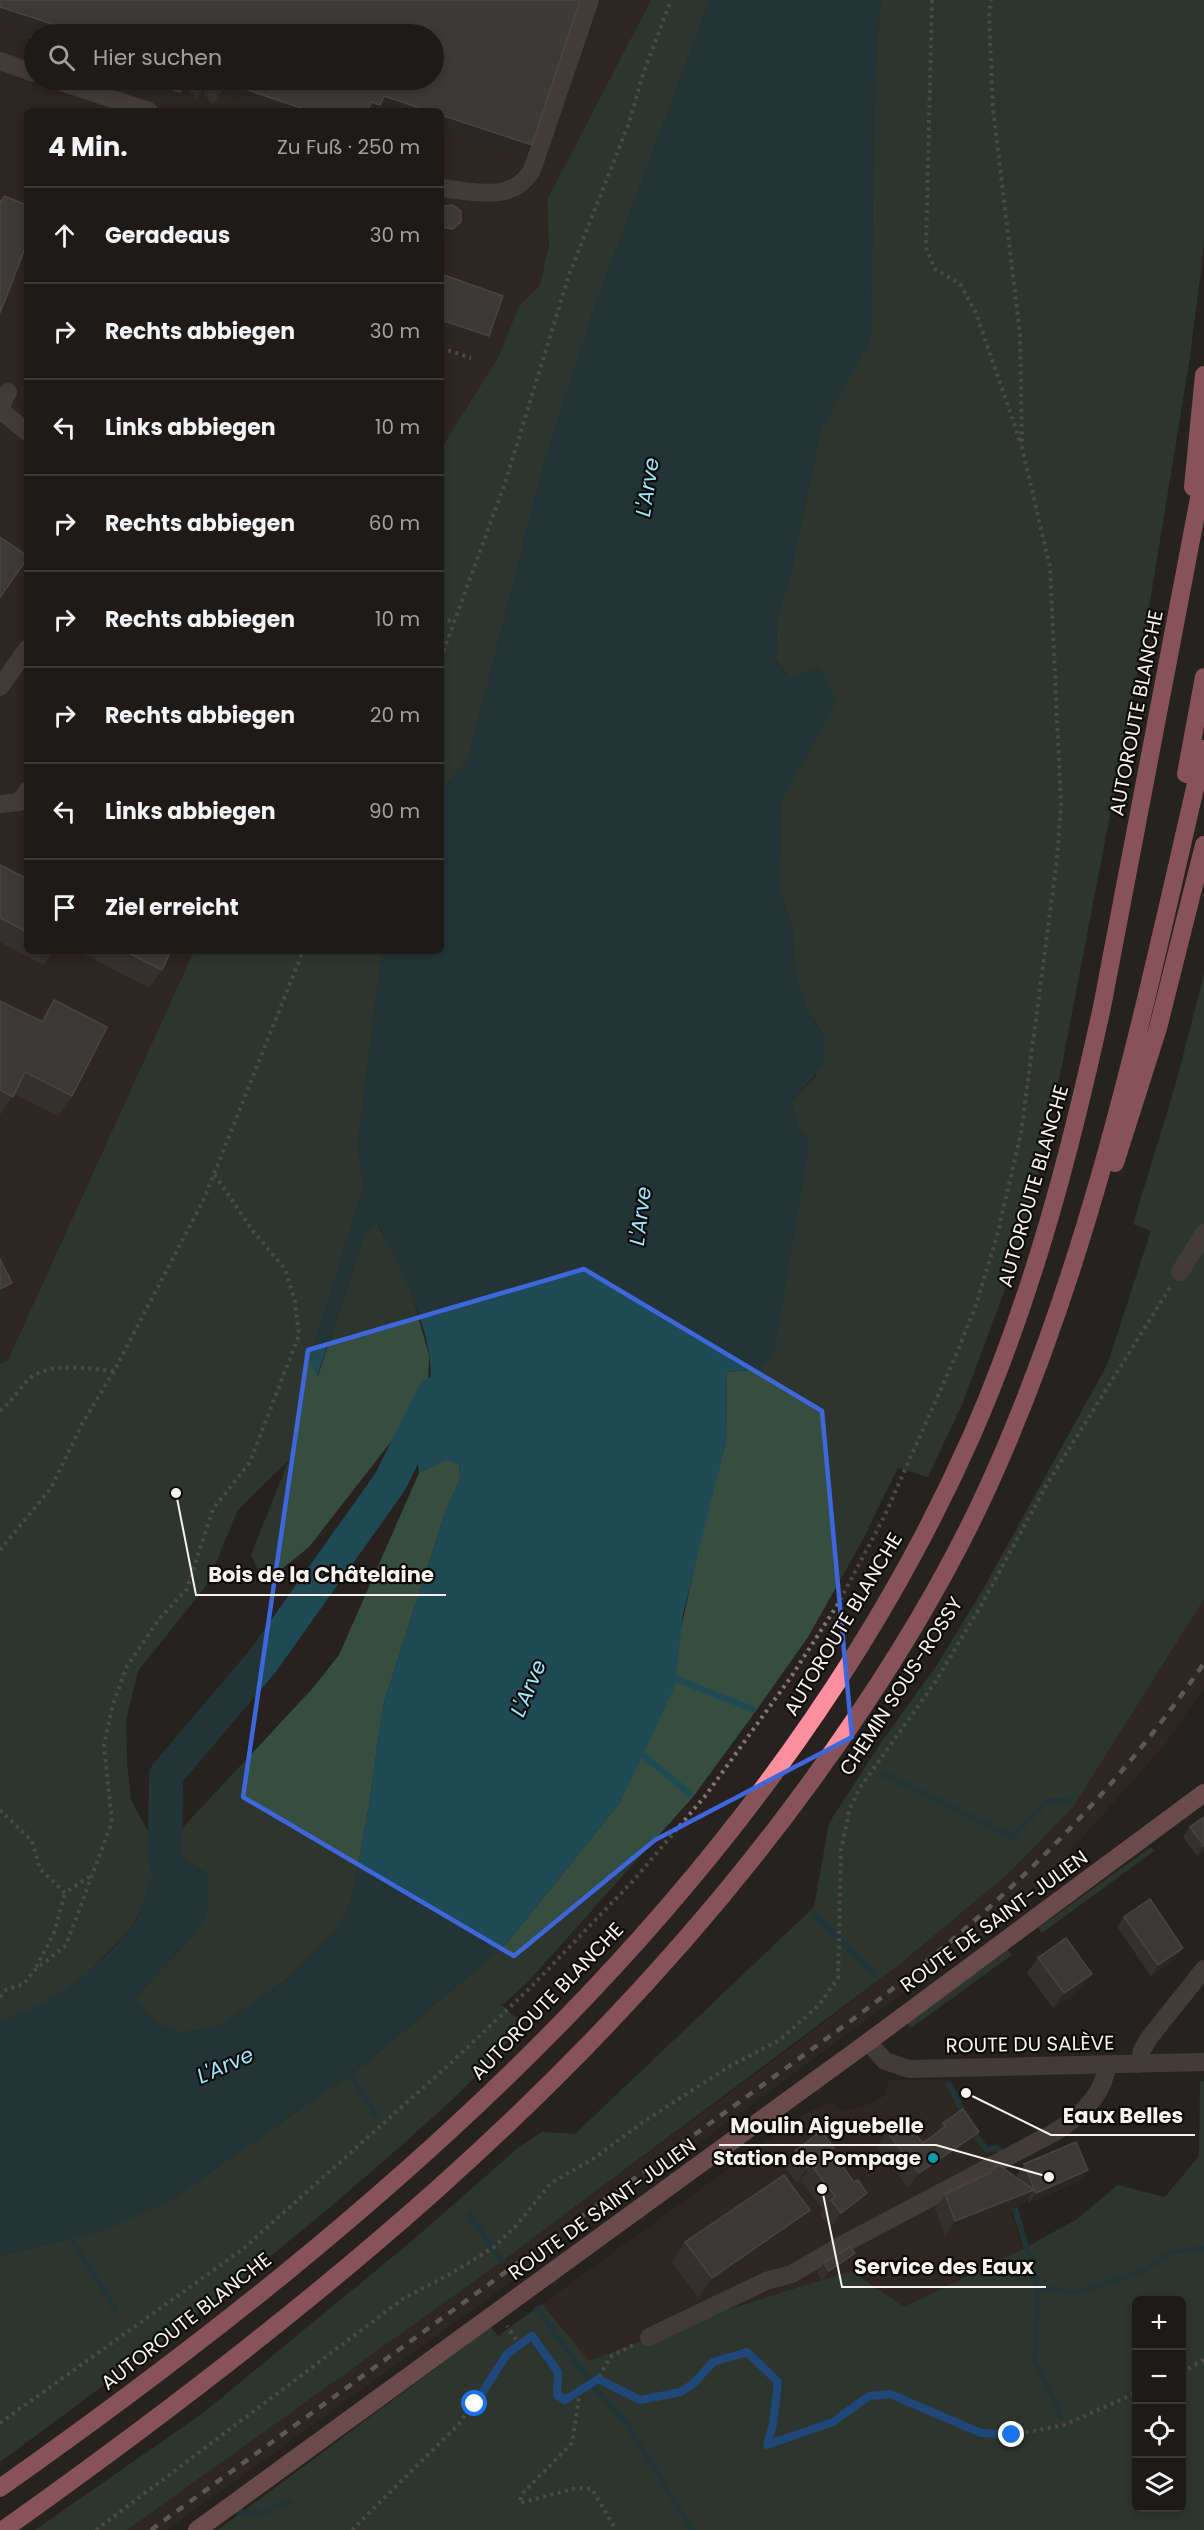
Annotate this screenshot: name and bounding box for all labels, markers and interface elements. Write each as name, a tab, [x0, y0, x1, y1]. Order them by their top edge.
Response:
search box	[24, 24, 444, 90]
icon: search	[45, 41, 78, 74]
text: Hier suchen	[93, 42, 222, 73]
text: 4 Min.	[48, 129, 128, 165]
text: Zu Fuß · 250 m	[277, 133, 420, 161]
icon: ahead	[48, 219, 81, 252]
text: Geradeaus	[105, 220, 230, 251]
text: 30 m	[370, 221, 420, 249]
icon: right	[48, 315, 81, 348]
text: Rechts abbiegen	[105, 316, 295, 347]
text: 30 m	[370, 317, 420, 345]
icon: left	[48, 411, 81, 444]
text: Links abbiegen	[105, 412, 276, 443]
text: 10 m	[375, 413, 420, 441]
water label: L'Arve	[628, 455, 666, 519]
icon: right	[48, 507, 81, 540]
text: Rechts abbiegen	[105, 508, 295, 539]
text: 60 m	[369, 509, 420, 537]
icon: right	[48, 603, 81, 636]
text: Rechts abbiegen	[105, 604, 295, 635]
text: 10 m	[375, 605, 420, 633]
street label: AUTOROUTE BLANCHE	[1102, 608, 1170, 818]
icon: right	[48, 699, 81, 732]
text: Rechts abbiegen	[105, 700, 295, 731]
text: 20 m	[370, 701, 420, 729]
icon: left	[48, 795, 81, 828]
text: Links abbiegen	[105, 796, 276, 827]
text: 90 m	[369, 797, 420, 825]
icon: arrive	[48, 891, 81, 924]
text: Ziel erreicht	[105, 892, 239, 923]
street label: AUTOROUTE BLANCHE	[991, 1082, 1075, 1290]
water label: L'Arve	[622, 1185, 658, 1247]
street label: AUTOROUTE BLANCHE	[777, 1527, 909, 1721]
callout: Bois de la Châtelaine	[196, 1556, 446, 1595]
text: Bois de la Châtelaine	[208, 1560, 434, 1589]
street label: CHEMIN SOUS-ROSSY	[833, 1591, 970, 1781]
water label: L'Arve	[503, 1655, 553, 1721]
street label: ROUTE DE SAINT-JULIEN	[895, 1843, 1093, 1999]
street label: AUTOROUTE BLANCHE	[464, 1916, 630, 2086]
street label: ROUTE DU SALÈVE	[945, 2029, 1115, 2059]
water label: L'Arve	[192, 2040, 258, 2090]
callout: Eaux Belles	[1051, 2096, 1195, 2135]
text: Eaux Belles	[1063, 2101, 1183, 2130]
callout: Moulin Aiguebelle	[719, 2106, 936, 2145]
text: Moulin Aiguebelle	[730, 2111, 924, 2140]
street label: ROUTE DE SAINT-JULIEN	[503, 2131, 701, 2287]
place label: Station de Pompage	[713, 2144, 921, 2172]
marker: Station de Pompage	[926, 2151, 940, 2165]
street label: AUTOROUTE BLANCHE	[95, 2246, 277, 2396]
callout: Service des Eaux	[842, 2248, 1046, 2287]
text: Service des Eaux	[854, 2252, 1035, 2281]
map controls	[1132, 2296, 1186, 2512]
button: +	[1132, 2296, 1186, 2350]
button: −	[1132, 2350, 1186, 2404]
route start	[461, 2390, 487, 2416]
button: locate	[1132, 2404, 1186, 2458]
route end	[998, 2421, 1024, 2447]
button: layers	[1132, 2458, 1186, 2512]

